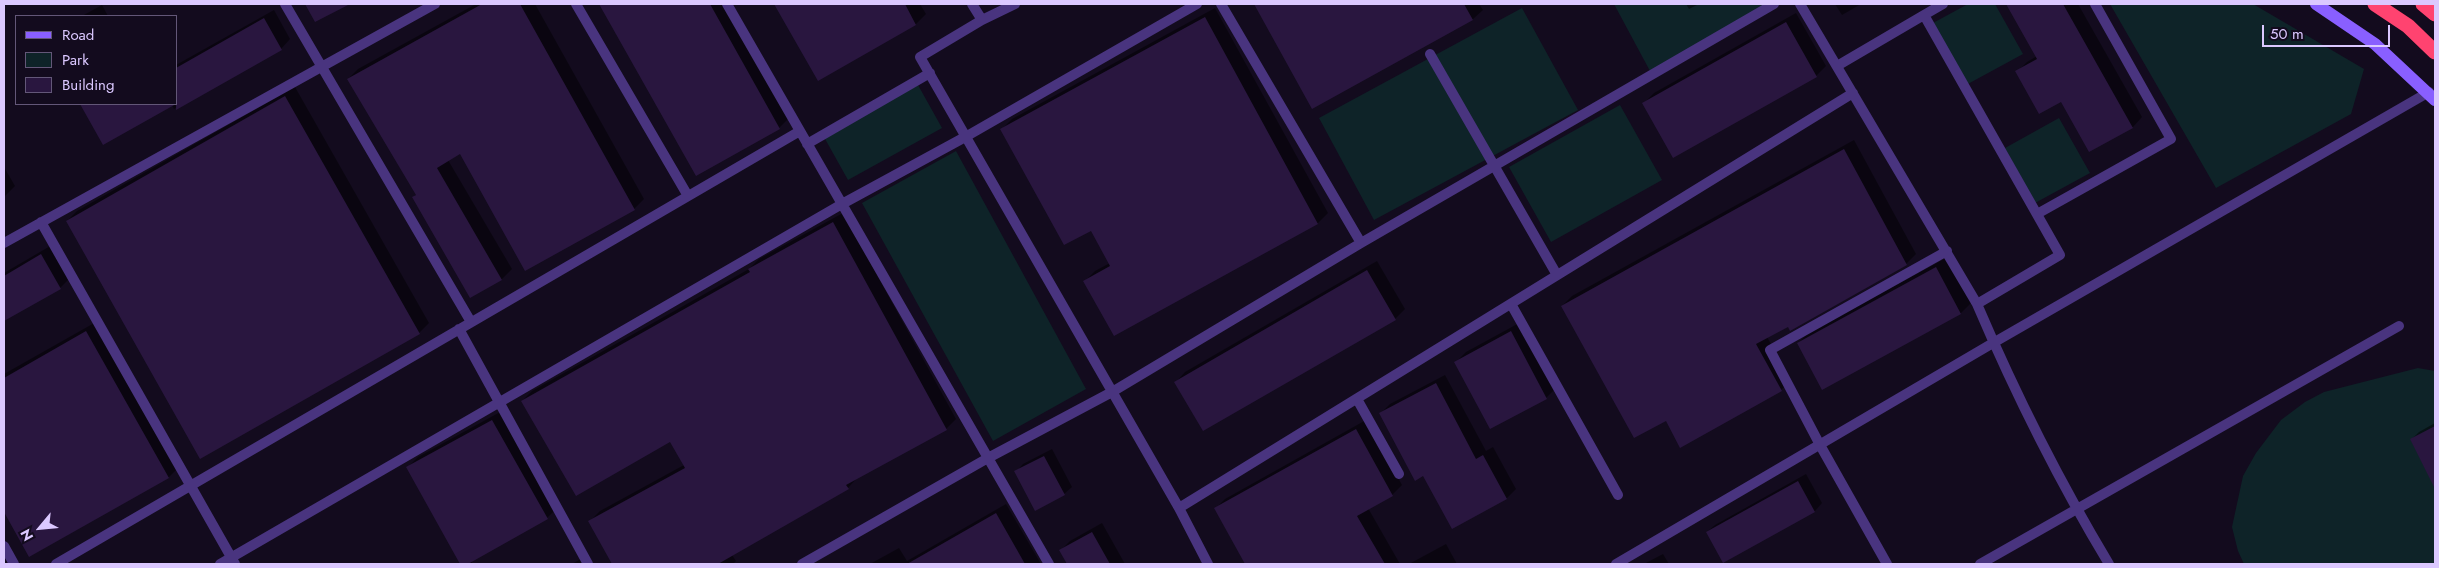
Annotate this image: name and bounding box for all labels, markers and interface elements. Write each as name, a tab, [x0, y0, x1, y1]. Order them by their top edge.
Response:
legend	[15, 15, 178, 105]
scale bar	[2264, 15, 2392, 47]
text: 50 m	[2270, 23, 2304, 45]
text: Road	[62, 24, 94, 46]
text: Park	[62, 49, 89, 71]
text: Building	[62, 74, 114, 96]
north arrow	[15, 503, 65, 553]
text: N	[15, 525, 38, 545]

